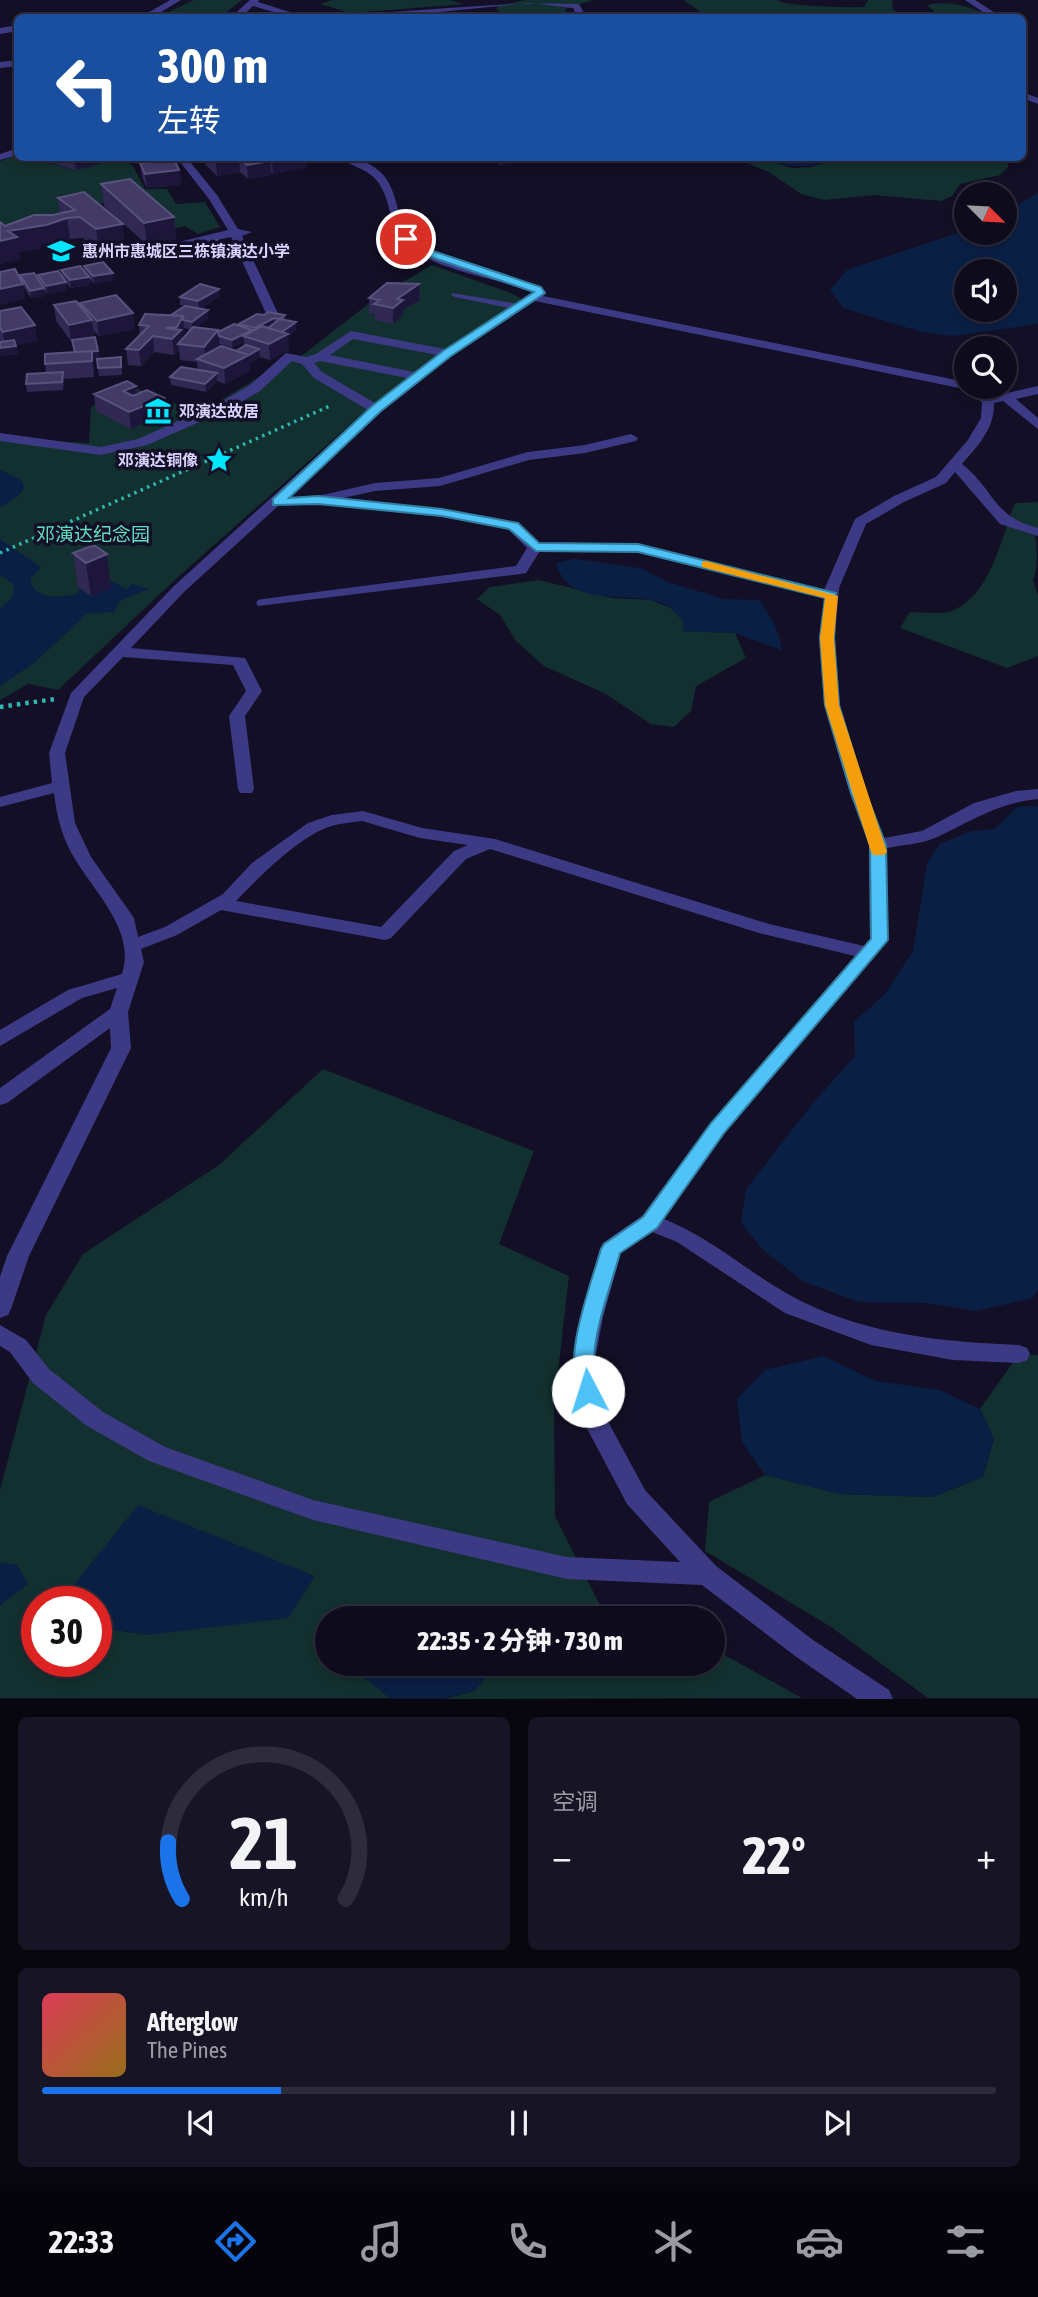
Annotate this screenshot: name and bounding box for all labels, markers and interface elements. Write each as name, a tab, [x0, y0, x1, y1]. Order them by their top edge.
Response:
text: 300 m	[157, 37, 268, 93]
icon: left	[42, 42, 133, 133]
text: 左转	[157, 102, 221, 139]
north arrow	[954, 182, 1017, 245]
map controls	[954, 182, 1017, 399]
pin	[376, 209, 436, 269]
icon: arrive	[387, 220, 425, 258]
school or university icon: 惠州市惠城区三栋镇演达小学	[46, 236, 76, 266]
place label: 惠州市惠城区三栋镇演达小学	[82, 242, 290, 260]
button: sound	[954, 259, 1017, 322]
button: search	[954, 336, 1017, 399]
museum icon: 邓演达故居	[143, 396, 173, 426]
place label: 邓演达故居	[179, 402, 259, 420]
place icon: 邓演达铜像	[204, 445, 234, 475]
place label: 邓演达铜像	[118, 451, 198, 469]
park label: 邓演达纪念园	[36, 523, 150, 545]
position arrow	[551, 1354, 625, 1428]
speed limit sign: 30	[21, 1586, 112, 1677]
text: 22:35 · 2 分钟 · 730 m	[417, 1626, 623, 1656]
text: 空调	[552, 1789, 598, 1815]
text: 21	[230, 1802, 298, 1885]
text: 22°	[742, 1825, 806, 1885]
text: −	[552, 1834, 572, 1877]
text: +	[976, 1834, 996, 1877]
text: km/h	[239, 1883, 289, 1911]
text: Afterglow	[147, 2007, 238, 2037]
text: The Pines	[147, 2037, 227, 2063]
icon: previous	[182, 2104, 220, 2142]
icon: pause	[500, 2104, 538, 2142]
icon: next	[818, 2104, 856, 2142]
icon: directions	[211, 2217, 260, 2266]
icon: music	[357, 2217, 406, 2266]
icon: phone	[503, 2217, 552, 2266]
icon: climate	[649, 2217, 698, 2266]
icon: car	[795, 2217, 844, 2266]
icon: filters	[941, 2217, 990, 2266]
text: 22:33	[48, 2223, 114, 2260]

